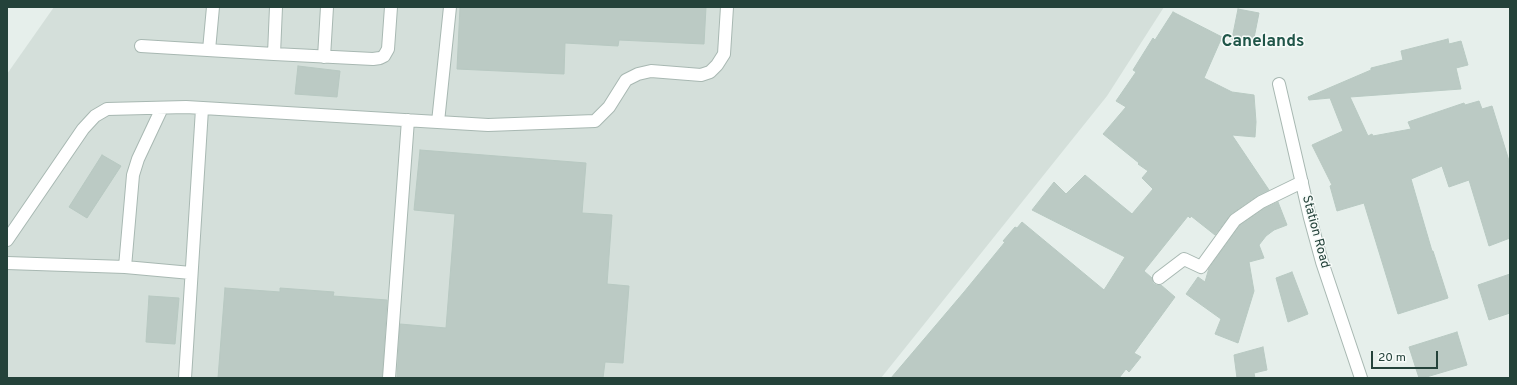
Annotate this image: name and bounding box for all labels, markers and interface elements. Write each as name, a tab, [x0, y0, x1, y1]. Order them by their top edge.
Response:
district label: Canelands	[1222, 33, 1304, 53]
street label: Station Road	[1298, 194, 1332, 270]
scale bar	[1373, 343, 1440, 369]
text: 20 m	[1378, 350, 1406, 366]

